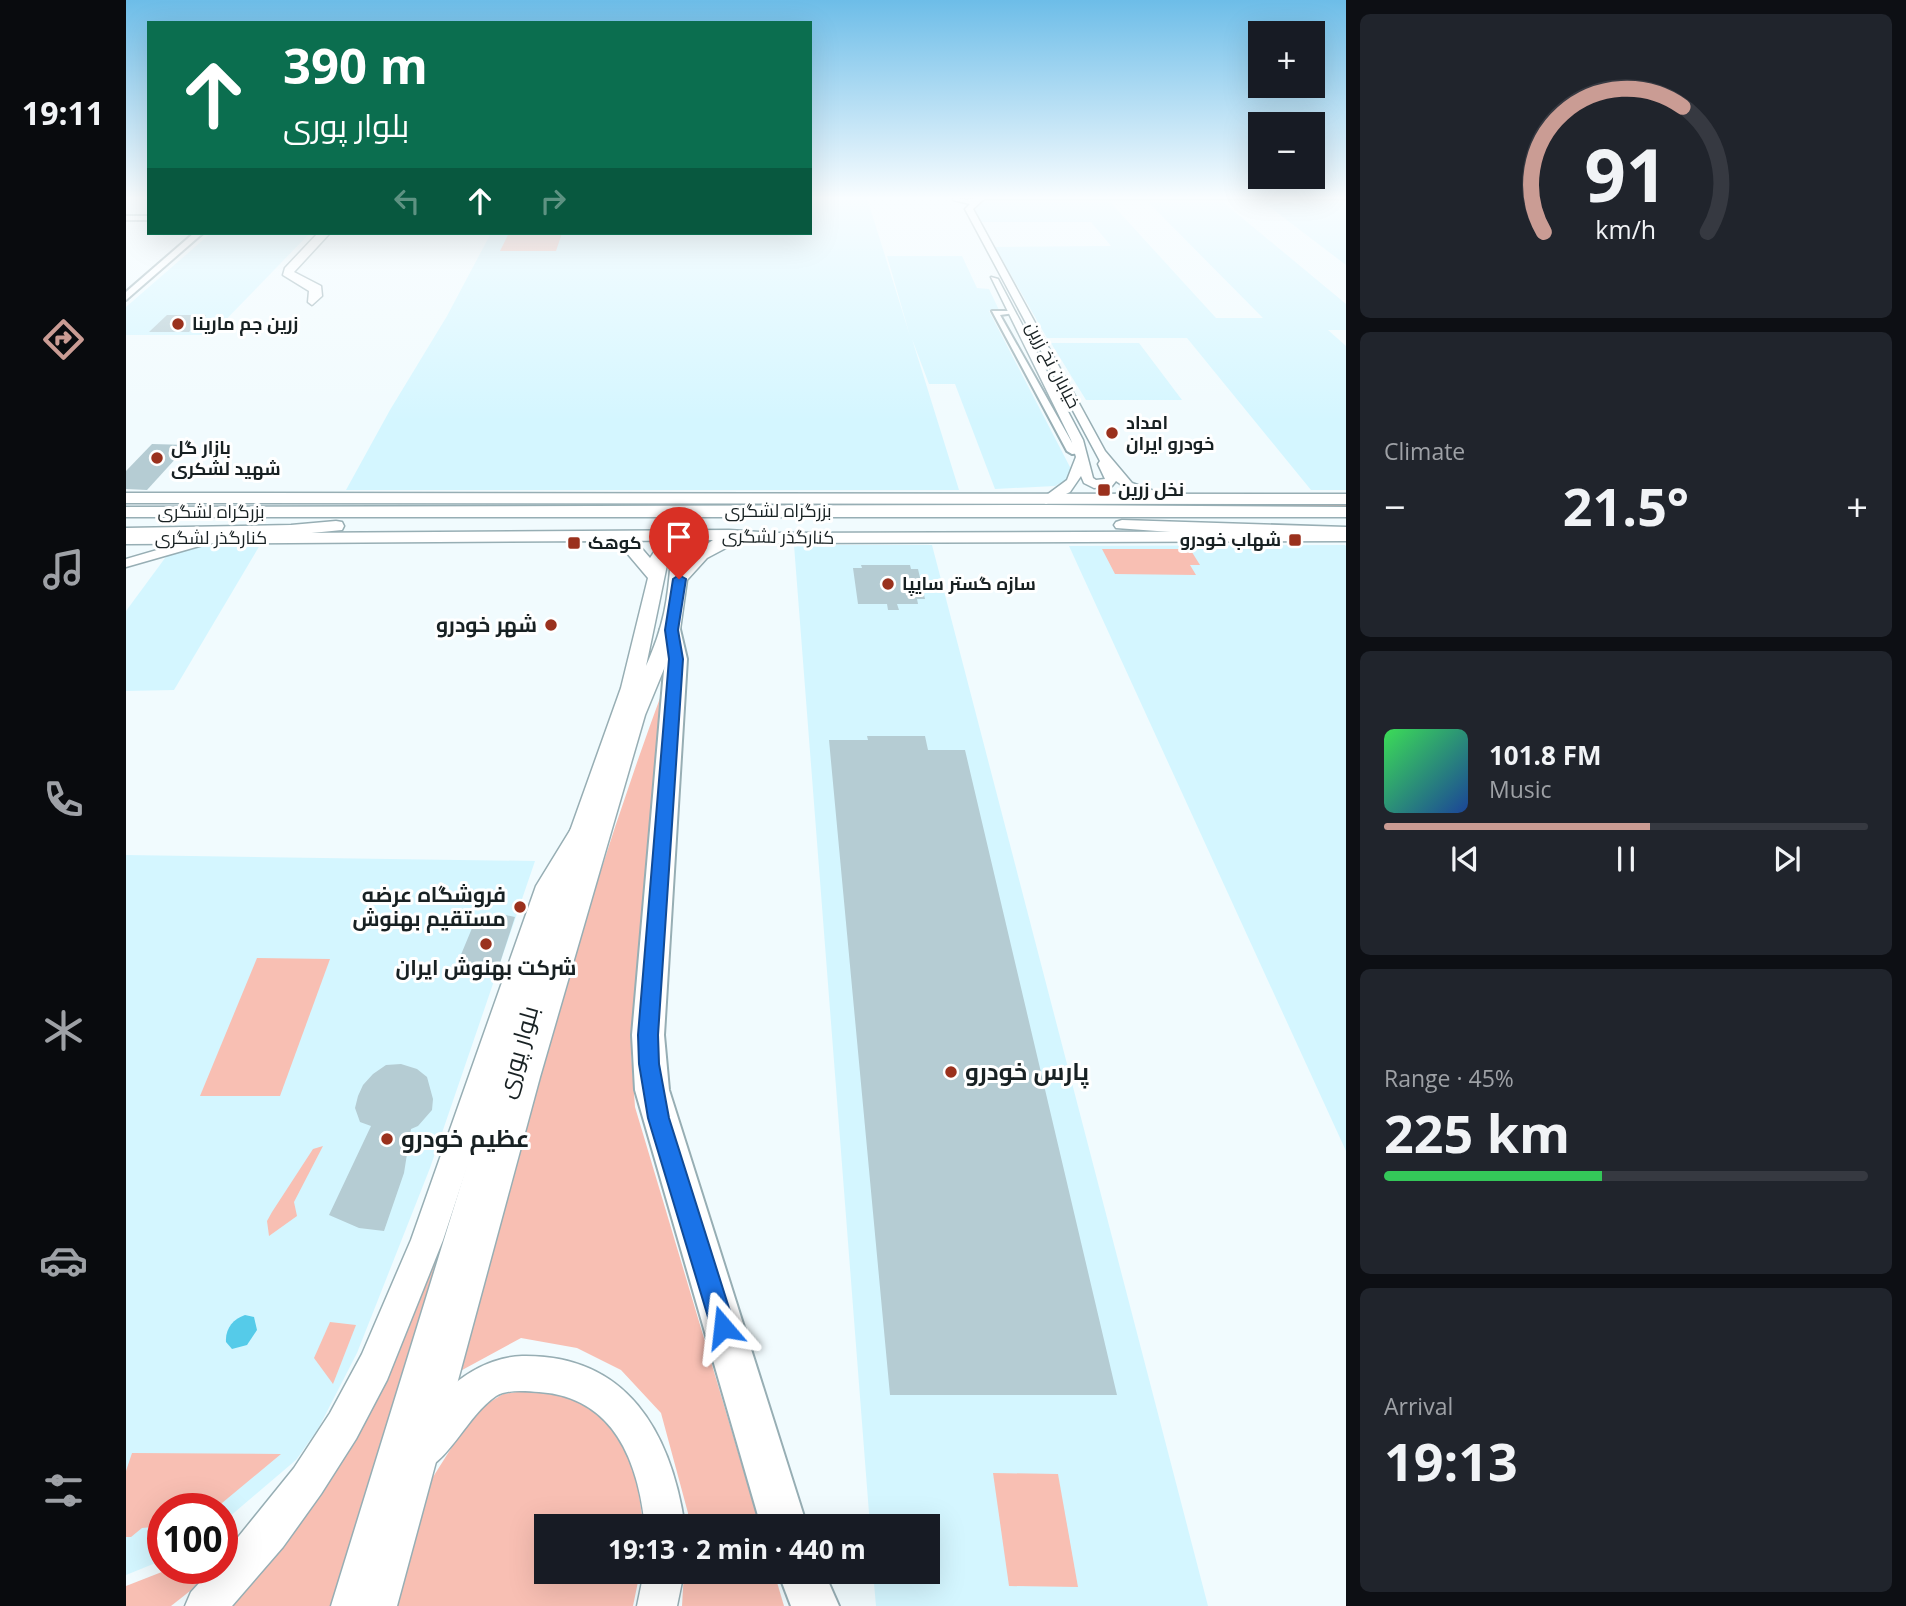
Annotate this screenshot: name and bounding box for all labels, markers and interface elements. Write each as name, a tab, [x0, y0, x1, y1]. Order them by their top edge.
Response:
map controls	[1248, 21, 1325, 189]
button: +	[1248, 21, 1325, 98]
text: 390 m	[283, 32, 428, 98]
icon: ahead	[168, 49, 259, 140]
text: 19:11	[22, 91, 104, 134]
text: بلوار پوری	[283, 103, 409, 146]
button: −	[1248, 112, 1325, 189]
text: 91	[1584, 125, 1668, 224]
icon: left	[388, 182, 426, 220]
icon: ahead	[461, 182, 499, 220]
icon: right	[534, 182, 572, 220]
text: km/h	[1596, 212, 1656, 246]
place label: زرین جم مارینا	[192, 311, 298, 336]
icon: directions	[39, 315, 88, 364]
marker: زرین جم مارینا	[170, 316, 186, 332]
street label: خیابان نخ زرین	[1020, 317, 1087, 413]
place label: امداد خودرو ایران	[1126, 410, 1214, 455]
marker: امداد خودرو ایران	[1104, 425, 1120, 441]
place label: بازار گل شهید لشکری	[171, 435, 281, 480]
text: Climate	[1384, 435, 1465, 467]
marker: بازار گل شهید لشکری	[149, 450, 165, 466]
text: 21.5°	[1563, 470, 1689, 541]
place label: نخل زرین	[1118, 477, 1184, 501]
text: −	[1384, 480, 1406, 532]
text: +	[1846, 480, 1868, 532]
marker: نخل زرین	[1096, 482, 1112, 498]
street label: بزرگراه لشگری	[724, 498, 832, 522]
street label: بزرگراه لشگری	[157, 499, 265, 523]
pin	[649, 507, 709, 579]
icon: arrive	[660, 518, 698, 556]
street label: کنارگذر لشگری	[722, 523, 834, 549]
street label: کنارگذر لشگری	[155, 525, 267, 549]
place label: شهاب خودرو	[1180, 527, 1281, 551]
place label: کوهک	[588, 530, 642, 554]
marker: شهاب خودرو	[1287, 532, 1303, 548]
marker: کوهک	[566, 535, 582, 551]
icon: music	[39, 545, 88, 594]
place label: سازه گستر سایپا	[902, 571, 1036, 596]
marker: سازه گستر سایپا	[880, 576, 896, 592]
place label: شهر خودرو	[436, 610, 537, 638]
marker: شهر خودرو	[543, 617, 559, 633]
text: 101.8 FM	[1489, 737, 1601, 773]
text: Music	[1489, 773, 1552, 805]
icon: phone	[39, 775, 88, 824]
icon: previous	[1446, 840, 1484, 878]
icon: pause	[1607, 840, 1645, 878]
icon: next	[1768, 840, 1806, 878]
place label: فروشگاه عرضه مستقیم بهنوش	[352, 880, 506, 933]
marker: فروشگاه عرضه مستقیم بهنوش	[512, 899, 528, 915]
marker: شرکت بهنوش ایران	[478, 936, 494, 952]
place label: شرکت بهنوش ایران	[396, 953, 576, 981]
street label: بلوار پوری	[488, 1001, 546, 1102]
icon: climate	[39, 1006, 88, 1055]
place label: پارس خودرو	[965, 1054, 1089, 1089]
text: Range · 45%	[1384, 1062, 1514, 1094]
marker: پارس خودرو	[943, 1064, 959, 1080]
text: 225 km	[1384, 1097, 1570, 1168]
place label: عظیم خودرو	[401, 1121, 530, 1155]
marker: عظیم خودرو	[379, 1131, 395, 1147]
icon: car	[39, 1236, 88, 1285]
position arrow	[686, 1290, 760, 1364]
text: Arrival	[1384, 1390, 1453, 1422]
text: 19:13	[1384, 1425, 1518, 1496]
icon: filters	[39, 1466, 88, 1515]
speed limit sign: 100	[147, 1493, 238, 1584]
text: 19:13 · 2 min · 440 m	[608, 1531, 866, 1567]

